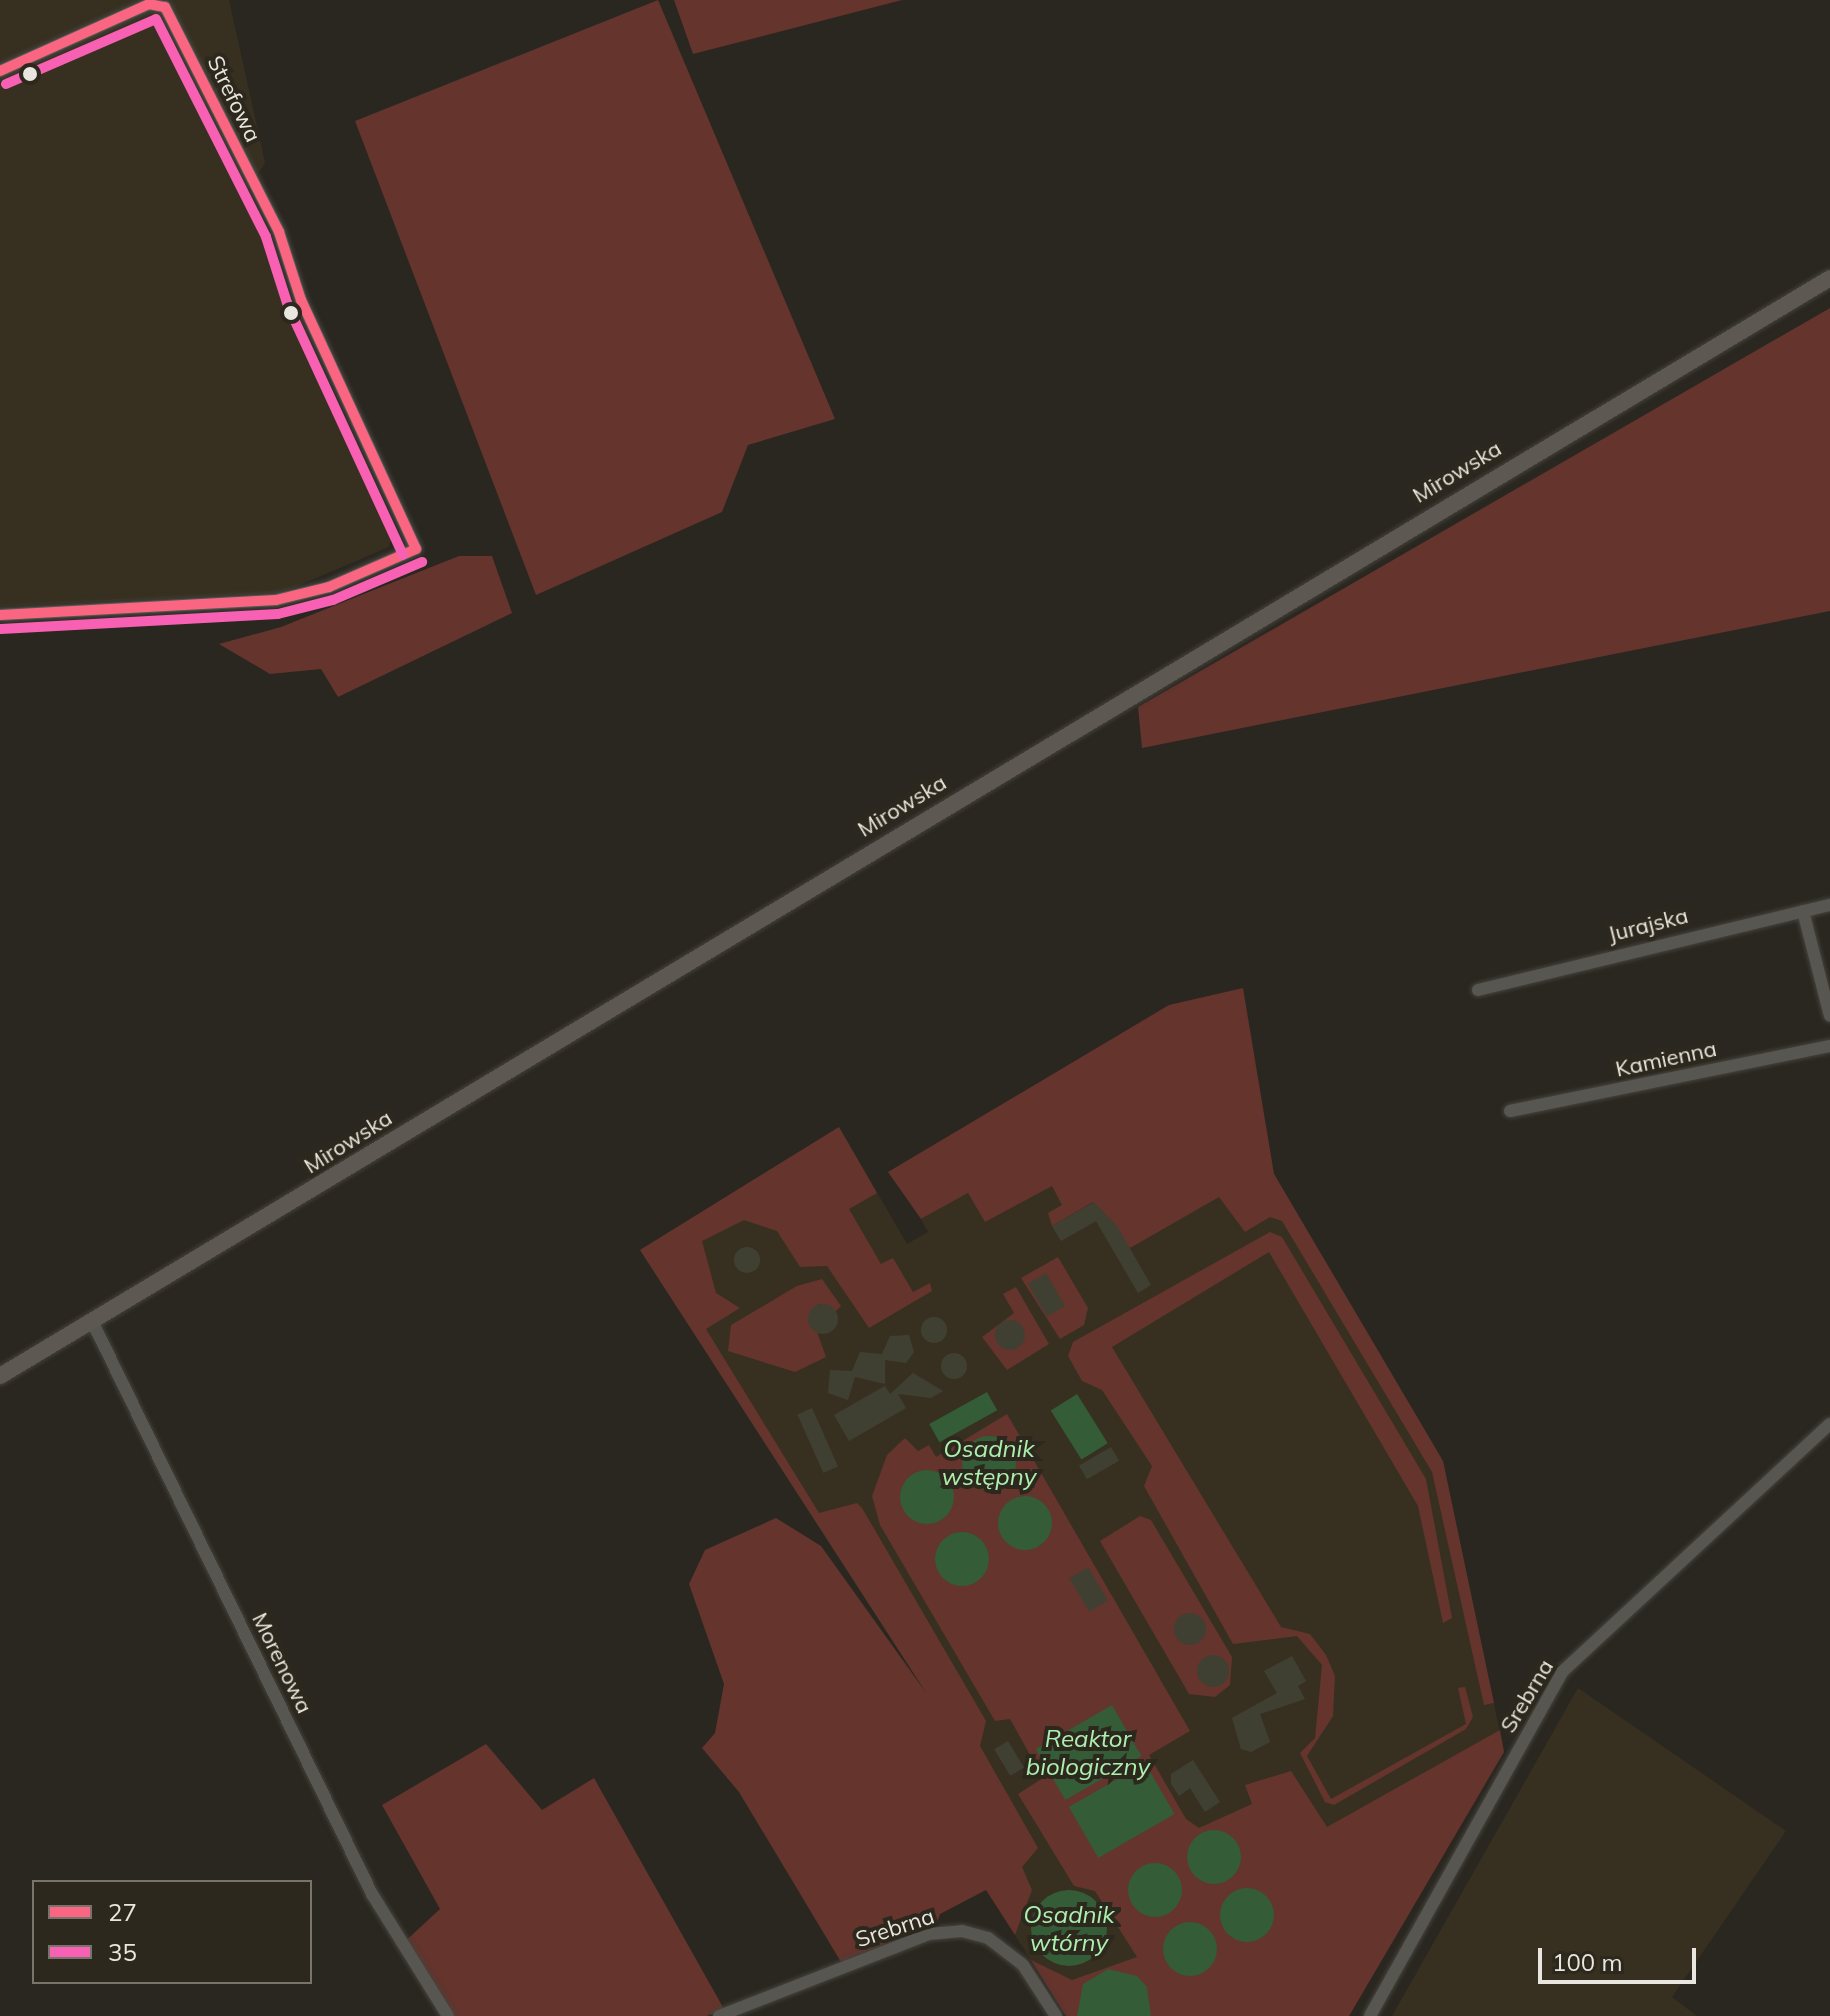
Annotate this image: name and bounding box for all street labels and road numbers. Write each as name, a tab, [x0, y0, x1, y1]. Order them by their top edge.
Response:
street label: Strefowa	[202, 52, 266, 146]
street label: Mirowska	[1408, 435, 1506, 509]
street label: Mirowska	[853, 769, 951, 843]
street label: Jurajska	[1605, 902, 1691, 948]
street label: Kamienna	[1613, 1035, 1719, 1083]
street label: Mirowska	[299, 1105, 397, 1179]
street label: Morenowa	[246, 1608, 318, 1718]
street label: Srebrna	[1495, 1655, 1559, 1737]
street label: Srebrna	[852, 1903, 938, 1953]

